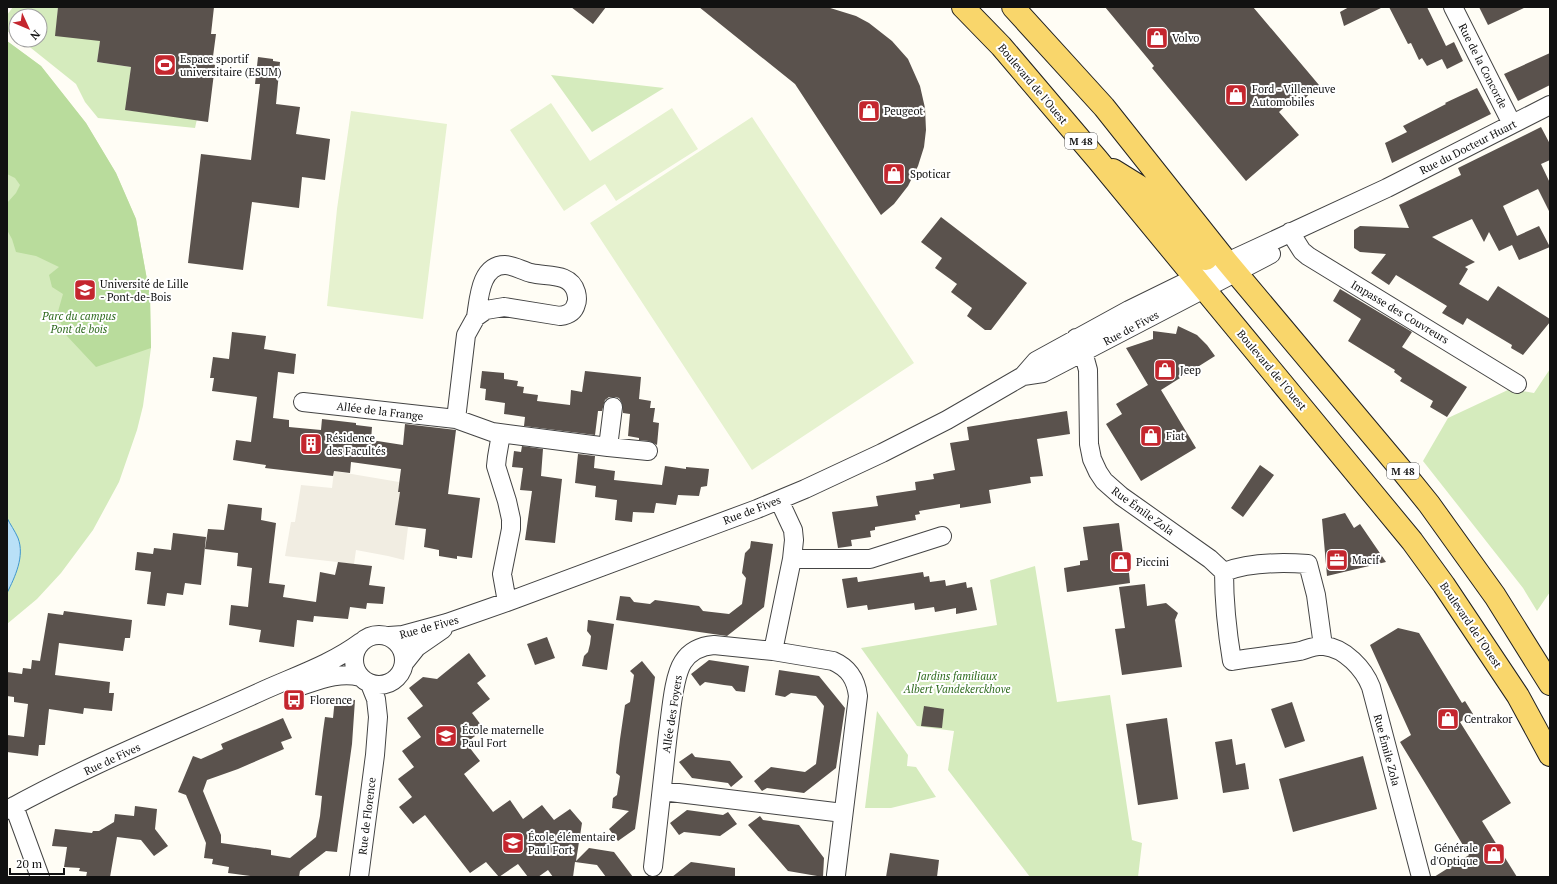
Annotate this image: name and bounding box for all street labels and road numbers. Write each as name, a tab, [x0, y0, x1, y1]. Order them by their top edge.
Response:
street label: Rue de la Concorde	[1455, 21, 1511, 111]
street label: Boulevard de l'Ouest	[995, 41, 1071, 127]
street label: Rue du Docteur Huart	[1417, 117, 1519, 177]
road number: M 48	[1065, 133, 1097, 149]
street label: Impasse des Couvreurs	[1348, 277, 1452, 347]
street label: Rue de Fives	[1101, 307, 1161, 348]
street label: Boulevard de l'Ouest	[1234, 327, 1310, 413]
street label: Allée de la Frange	[336, 399, 425, 423]
road number: M 48	[1387, 463, 1419, 479]
street label: Rue Émile Zola	[1109, 484, 1177, 539]
street label: Rue de Fives	[721, 492, 783, 527]
street label: Boulevard de l'Ouest	[1437, 579, 1505, 671]
street label: Rue de Fives	[398, 612, 460, 642]
street label: Allée des Foyers	[659, 674, 685, 754]
street label: Rue Émile Zola	[1371, 713, 1403, 788]
street label: Rue de Fives	[81, 740, 143, 778]
street label: Rue de Florence	[355, 776, 379, 856]

